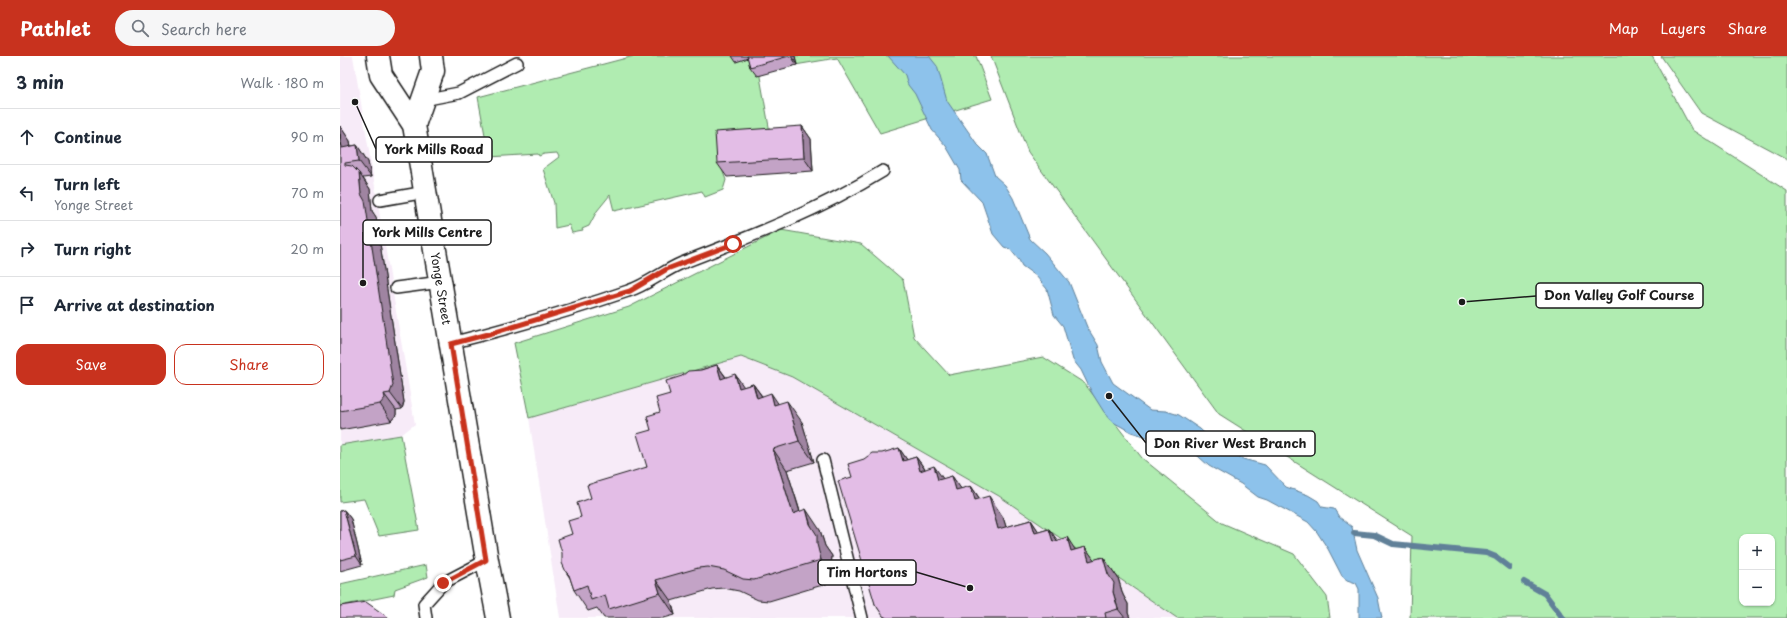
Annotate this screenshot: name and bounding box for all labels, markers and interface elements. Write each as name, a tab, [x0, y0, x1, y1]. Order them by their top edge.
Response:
search box	[115, 10, 395, 46]
text: Pathlet	[20, 14, 91, 42]
icon: search	[129, 17, 151, 39]
text: Search here	[161, 17, 247, 40]
text: Map	[1609, 18, 1639, 39]
text: Layers	[1661, 18, 1706, 39]
text: Share	[1728, 18, 1767, 39]
text: 3 min	[16, 69, 64, 95]
text: Walk · 180 m	[241, 73, 324, 92]
text: Continue	[54, 125, 122, 148]
icon: ahead	[16, 126, 38, 148]
text: 90 m	[291, 127, 324, 146]
callout: York Mills Road	[376, 137, 492, 162]
text: York Mills Road	[385, 139, 483, 158]
text: Turn left	[54, 172, 120, 195]
icon: left	[16, 182, 38, 204]
text: 70 m	[291, 183, 324, 202]
text: Yonge Street	[54, 195, 133, 214]
callout: York Mills Centre	[363, 220, 491, 245]
text: York Mills Centre	[372, 222, 482, 241]
route start	[724, 235, 742, 253]
text: Turn right	[54, 237, 131, 260]
icon: right	[16, 238, 38, 260]
text: 20 m	[290, 239, 324, 258]
street label: Yonge Street	[427, 251, 456, 326]
callout: Don Valley Golf Course	[1536, 283, 1703, 308]
text: Don Valley Golf Course	[1544, 285, 1694, 304]
text: Arrive at destination	[54, 293, 215, 316]
icon: arrive	[16, 294, 38, 316]
button: Save	[16, 344, 166, 385]
button: Share	[174, 344, 324, 385]
callout: Don River West Branch	[1146, 431, 1315, 456]
text: Don River West Branch	[1154, 433, 1306, 452]
map controls	[1739, 534, 1775, 606]
button: +	[1739, 534, 1775, 570]
callout: Tim Hortons	[818, 560, 916, 585]
text: Tim Hortons	[827, 562, 907, 581]
button: −	[1739, 570, 1775, 606]
route end	[434, 574, 452, 592]

